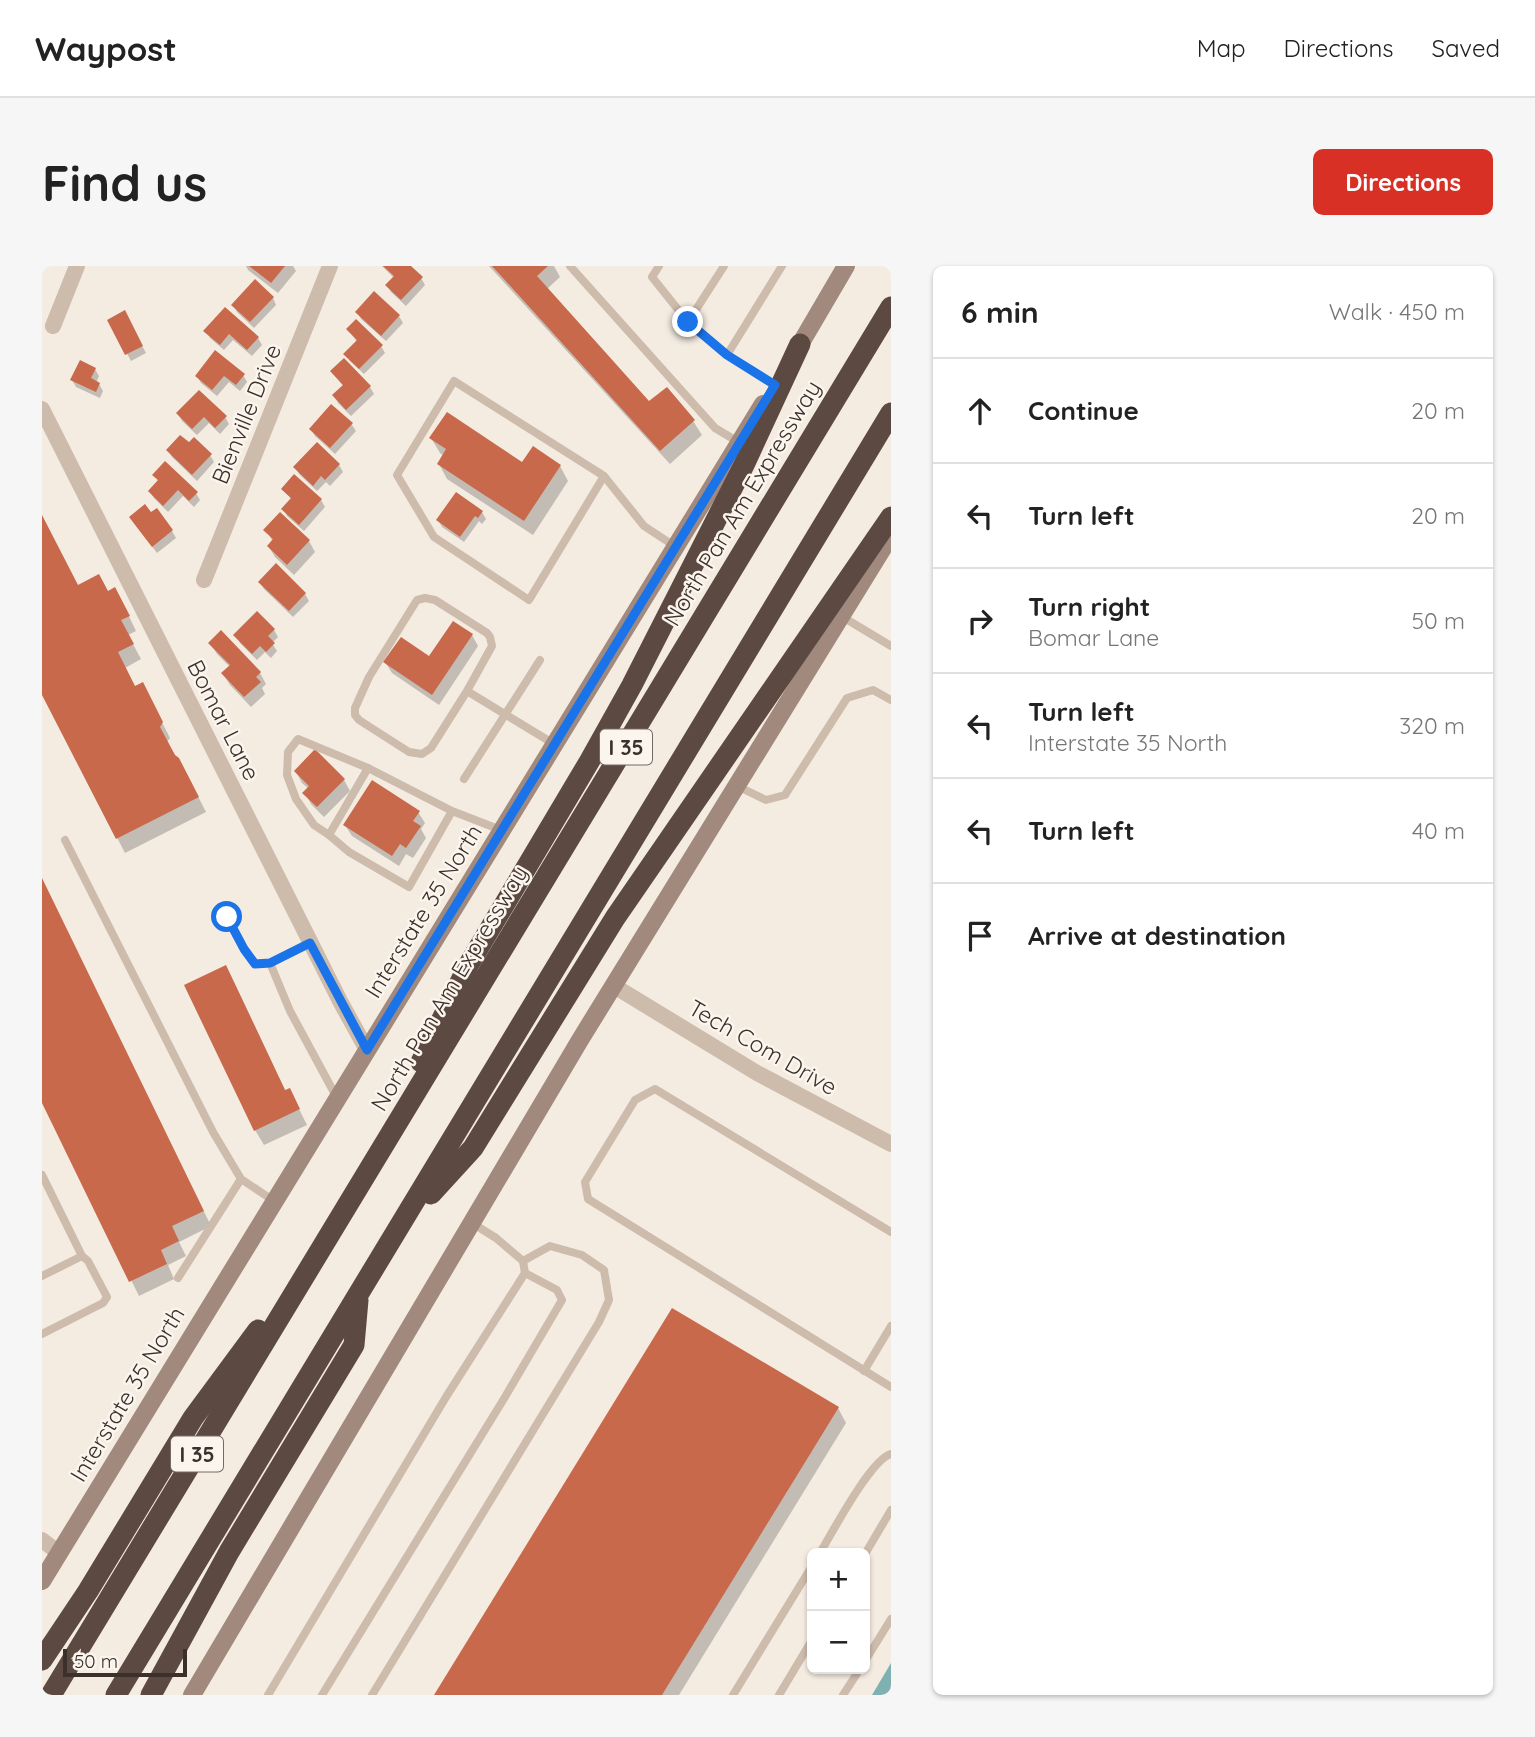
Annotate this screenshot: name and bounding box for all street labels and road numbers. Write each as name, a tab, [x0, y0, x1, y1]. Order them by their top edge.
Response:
street label: Bienville Drive	[205, 340, 287, 488]
street label: North Pan Am Expressway	[657, 375, 827, 631]
street label: Bomar Lane	[181, 655, 267, 785]
road number: I 35	[600, 729, 652, 764]
street label: Interstate 35 North	[358, 819, 488, 1003]
street label: North Pan Am Expressway	[364, 860, 534, 1116]
street label: Tech Com Drive	[683, 993, 843, 1101]
street label: Interstate 35 North	[63, 1301, 191, 1487]
road number: I 35	[171, 1436, 223, 1472]

